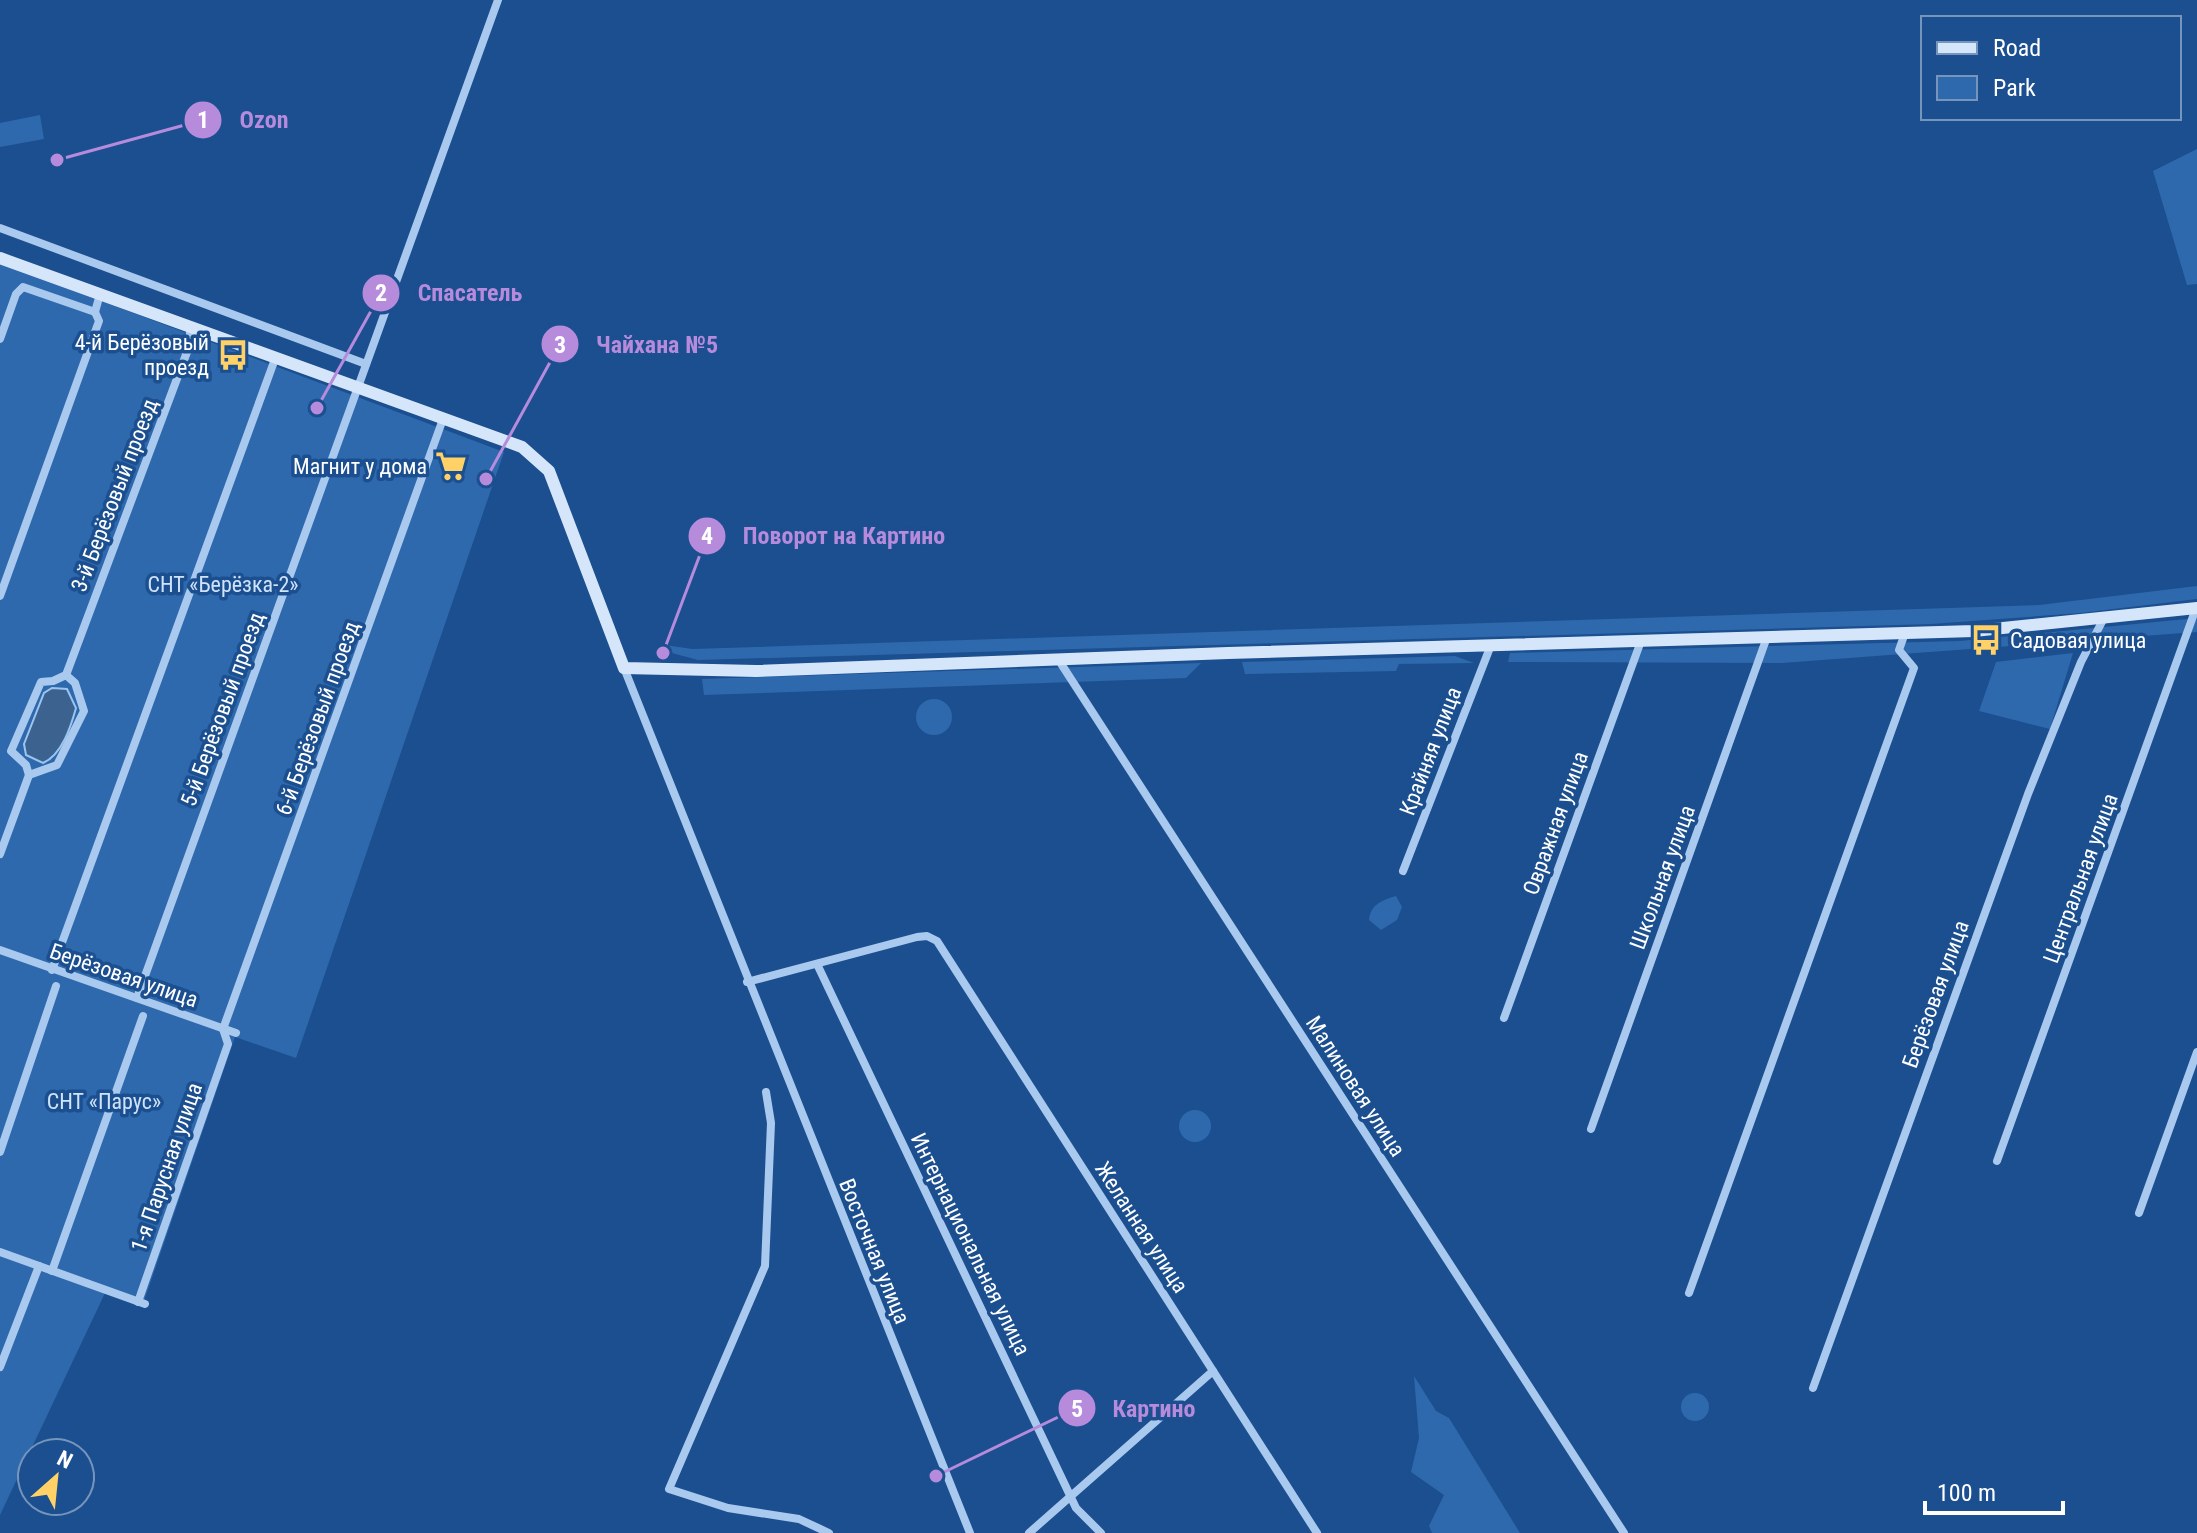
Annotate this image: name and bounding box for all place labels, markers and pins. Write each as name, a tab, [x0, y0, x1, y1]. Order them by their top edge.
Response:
callout: Ozon	[183, 96, 304, 144]
callout: Спасатель	[361, 269, 538, 317]
callout: Чайхана №5	[540, 320, 734, 368]
place label: 4-й Берёзовый проезд	[75, 330, 209, 380]
bus stop icon: 4-й Берёзовый проезд	[216, 338, 250, 372]
supermarket icon: Магнит у дома	[434, 449, 468, 483]
place label: Магнит у дома	[293, 454, 427, 479]
callout: Поворот на Картино	[687, 512, 961, 560]
bus stop icon: Садовая улица	[1969, 623, 2003, 657]
place label: Садовая улица	[2010, 628, 2146, 653]
callout: Картино	[1057, 1384, 1212, 1432]

